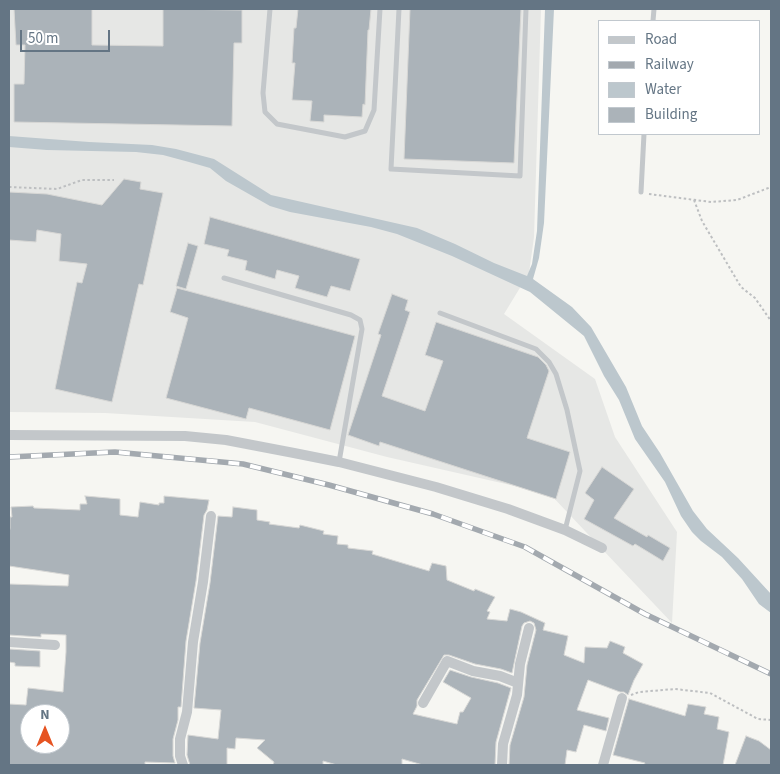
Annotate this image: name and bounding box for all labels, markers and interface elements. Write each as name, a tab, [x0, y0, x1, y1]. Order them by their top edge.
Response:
scale bar	[22, 20, 112, 52]
legend	[598, 20, 760, 135]
text: 50 m	[28, 28, 58, 49]
text: Road	[645, 29, 677, 50]
text: Railway	[645, 54, 694, 75]
text: Water	[645, 79, 681, 100]
text: Building	[645, 104, 697, 125]
north arrow	[20, 704, 70, 754]
text: N	[40, 705, 50, 725]

